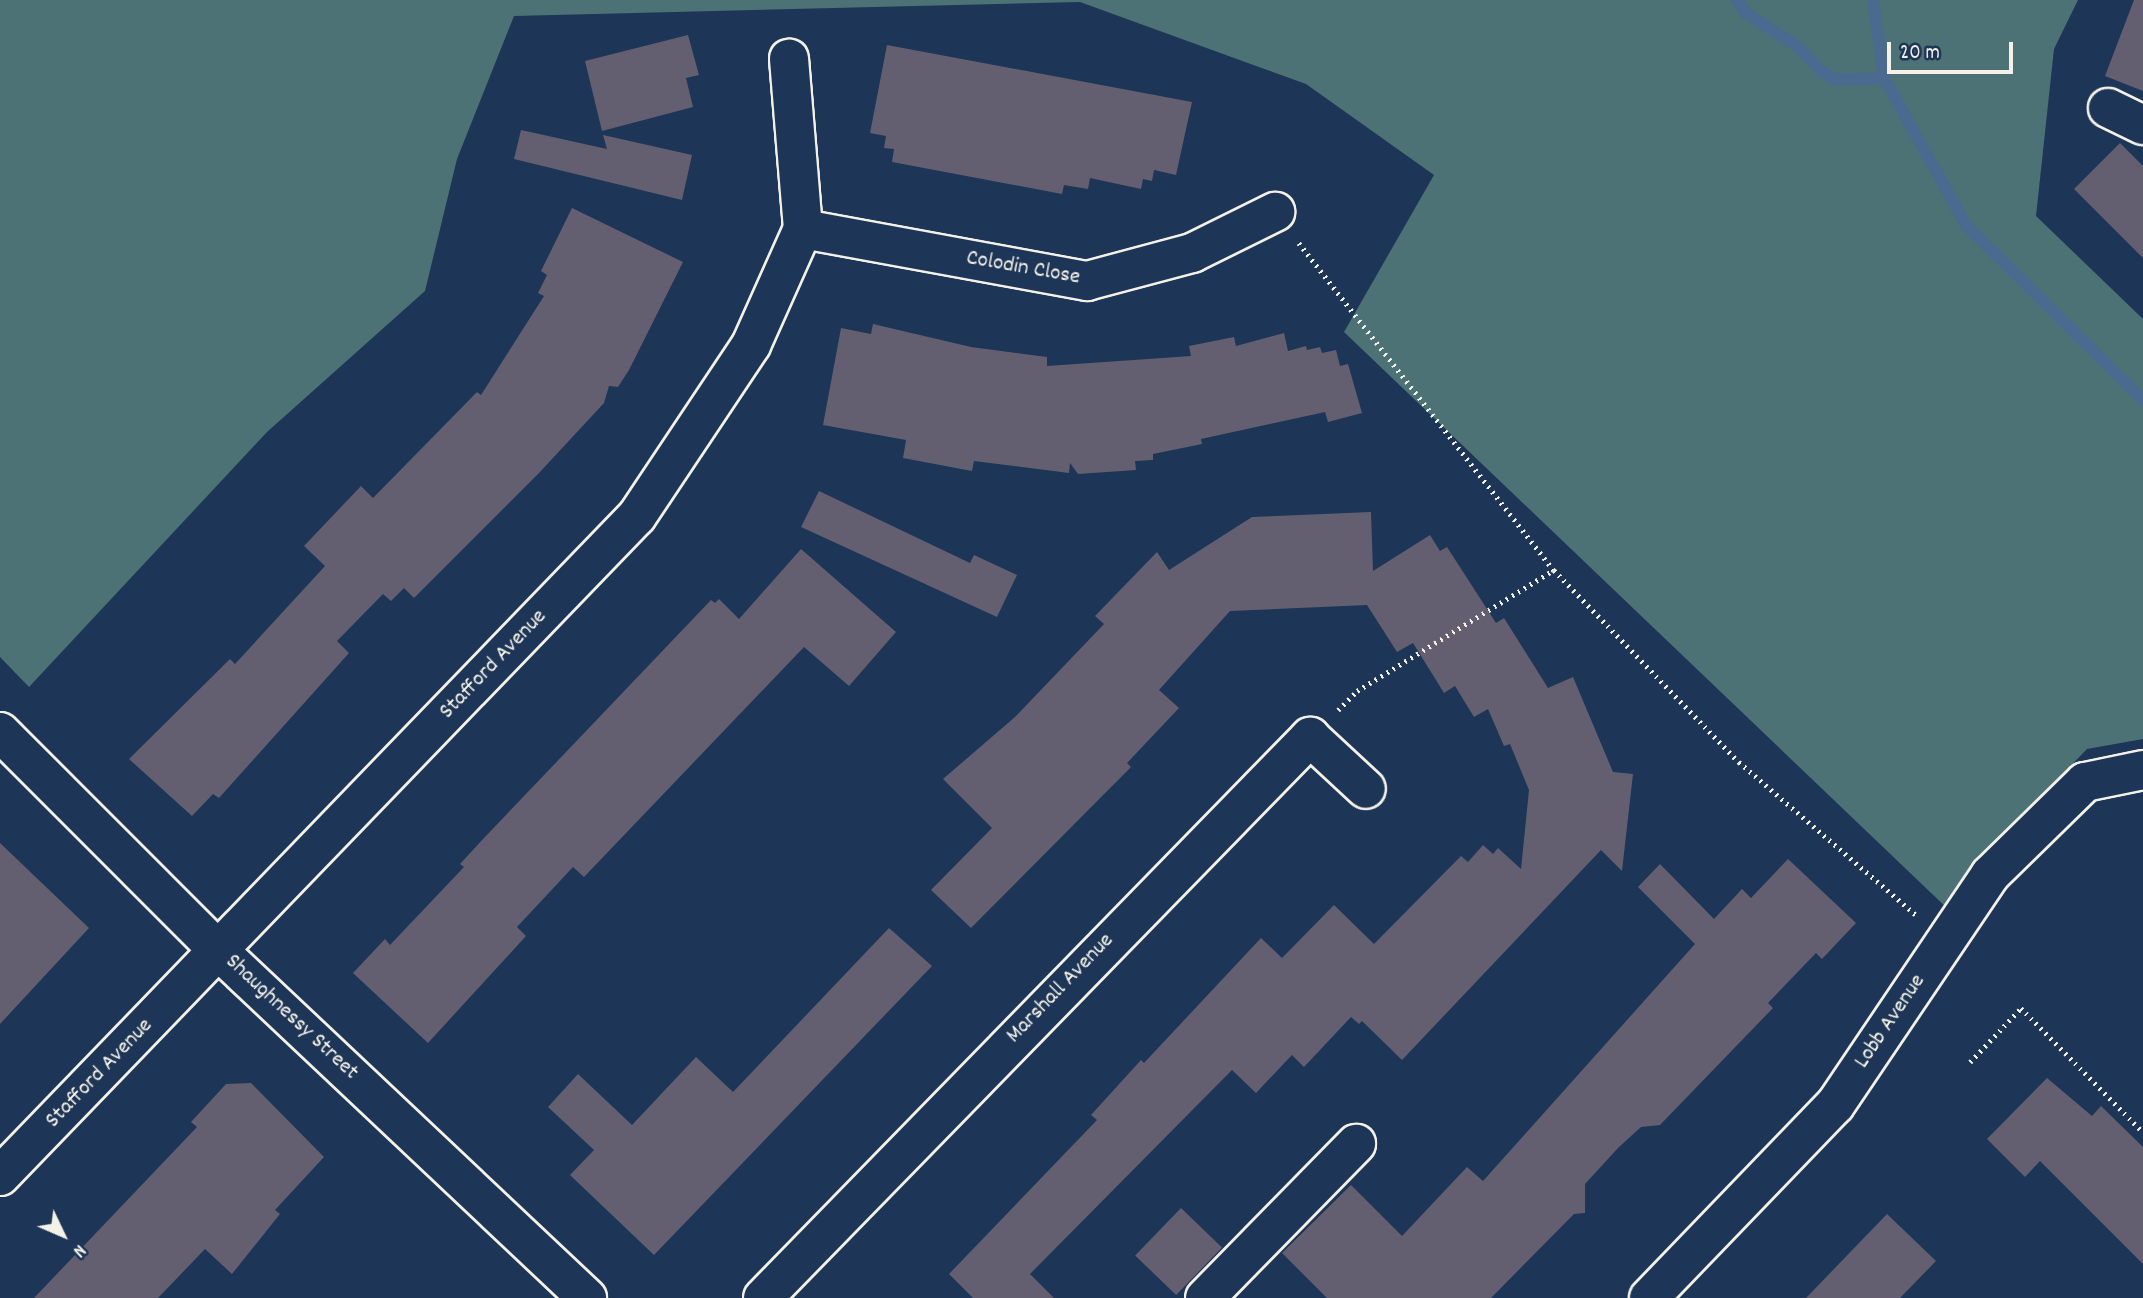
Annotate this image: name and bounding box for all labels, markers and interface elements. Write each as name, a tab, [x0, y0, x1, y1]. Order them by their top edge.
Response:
scale bar	[1891, 28, 2017, 72]
text: 20 m	[1900, 39, 1940, 69]
street label: Colodin Close	[964, 245, 1082, 293]
street label: Stafford Avenue	[434, 604, 554, 726]
street label: Marshall Avenue	[1001, 928, 1121, 1050]
street label: Shaughnessy Street	[218, 949, 364, 1087]
street label: Lobb Avenue	[1849, 970, 1933, 1074]
street label: Stafford Avenue	[40, 1013, 160, 1135]
north arrow	[28, 1200, 98, 1270]
text: N	[65, 1237, 91, 1263]

